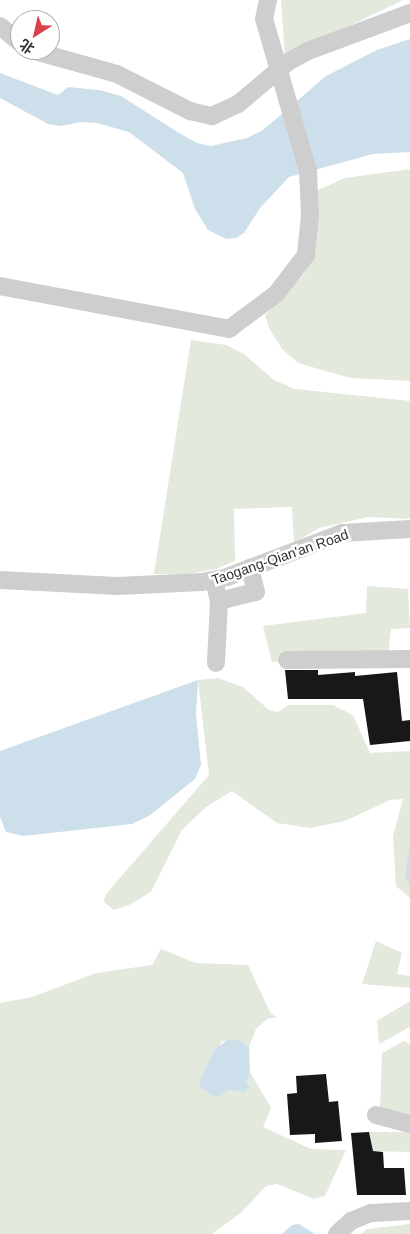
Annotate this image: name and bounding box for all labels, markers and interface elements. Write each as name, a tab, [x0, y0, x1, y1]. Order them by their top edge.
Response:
north arrow	[10, 10, 60, 60]
text: 北	[17, 36, 37, 57]
street label: Taogang-Qian'an Road	[209, 526, 351, 588]

